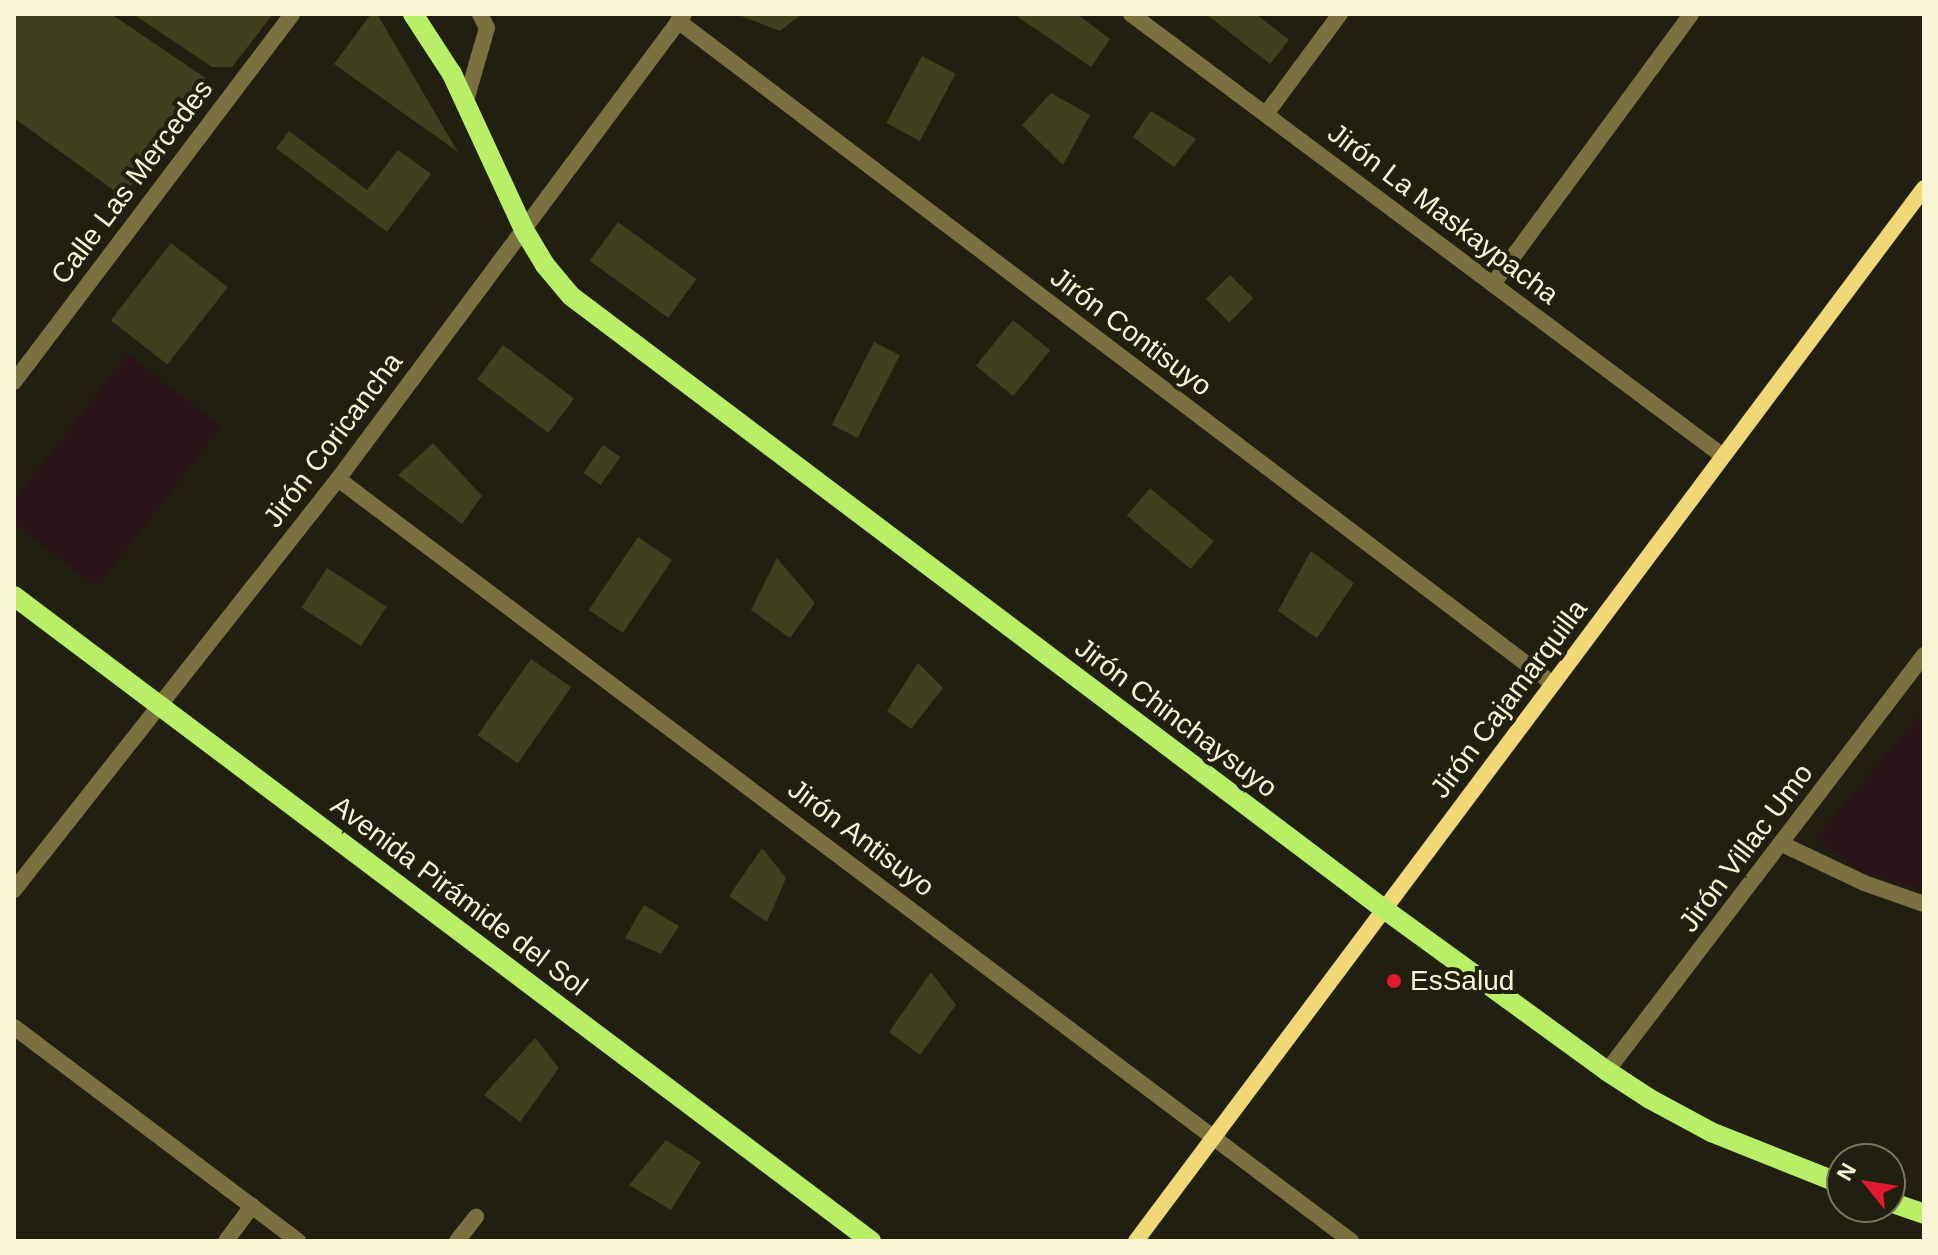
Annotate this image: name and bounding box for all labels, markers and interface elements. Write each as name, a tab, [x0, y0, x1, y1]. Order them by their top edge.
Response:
street label: Calle Las Mercedes	[44, 73, 220, 291]
street label: Jirón La Maskaypacha	[1321, 116, 1565, 312]
street label: Jirón Contisuyo	[1044, 261, 1218, 403]
street label: Jirón Coricancha	[256, 346, 410, 534]
street label: Jirón Cajamarquilla	[1423, 593, 1595, 805]
street label: Jirón Chinchaysuyo	[1068, 631, 1284, 805]
street label: Jirón Villac Umo	[1672, 757, 1820, 939]
street label: Jirón Antisuyo	[781, 772, 941, 904]
street label: Avenida Pirámide del Sol	[324, 789, 594, 1003]
place label: EsSalud	[1410, 964, 1514, 998]
marker: EsSalud	[1385, 972, 1403, 990]
north arrow	[1826, 1143, 1906, 1223]
text: N	[1832, 1159, 1861, 1185]

